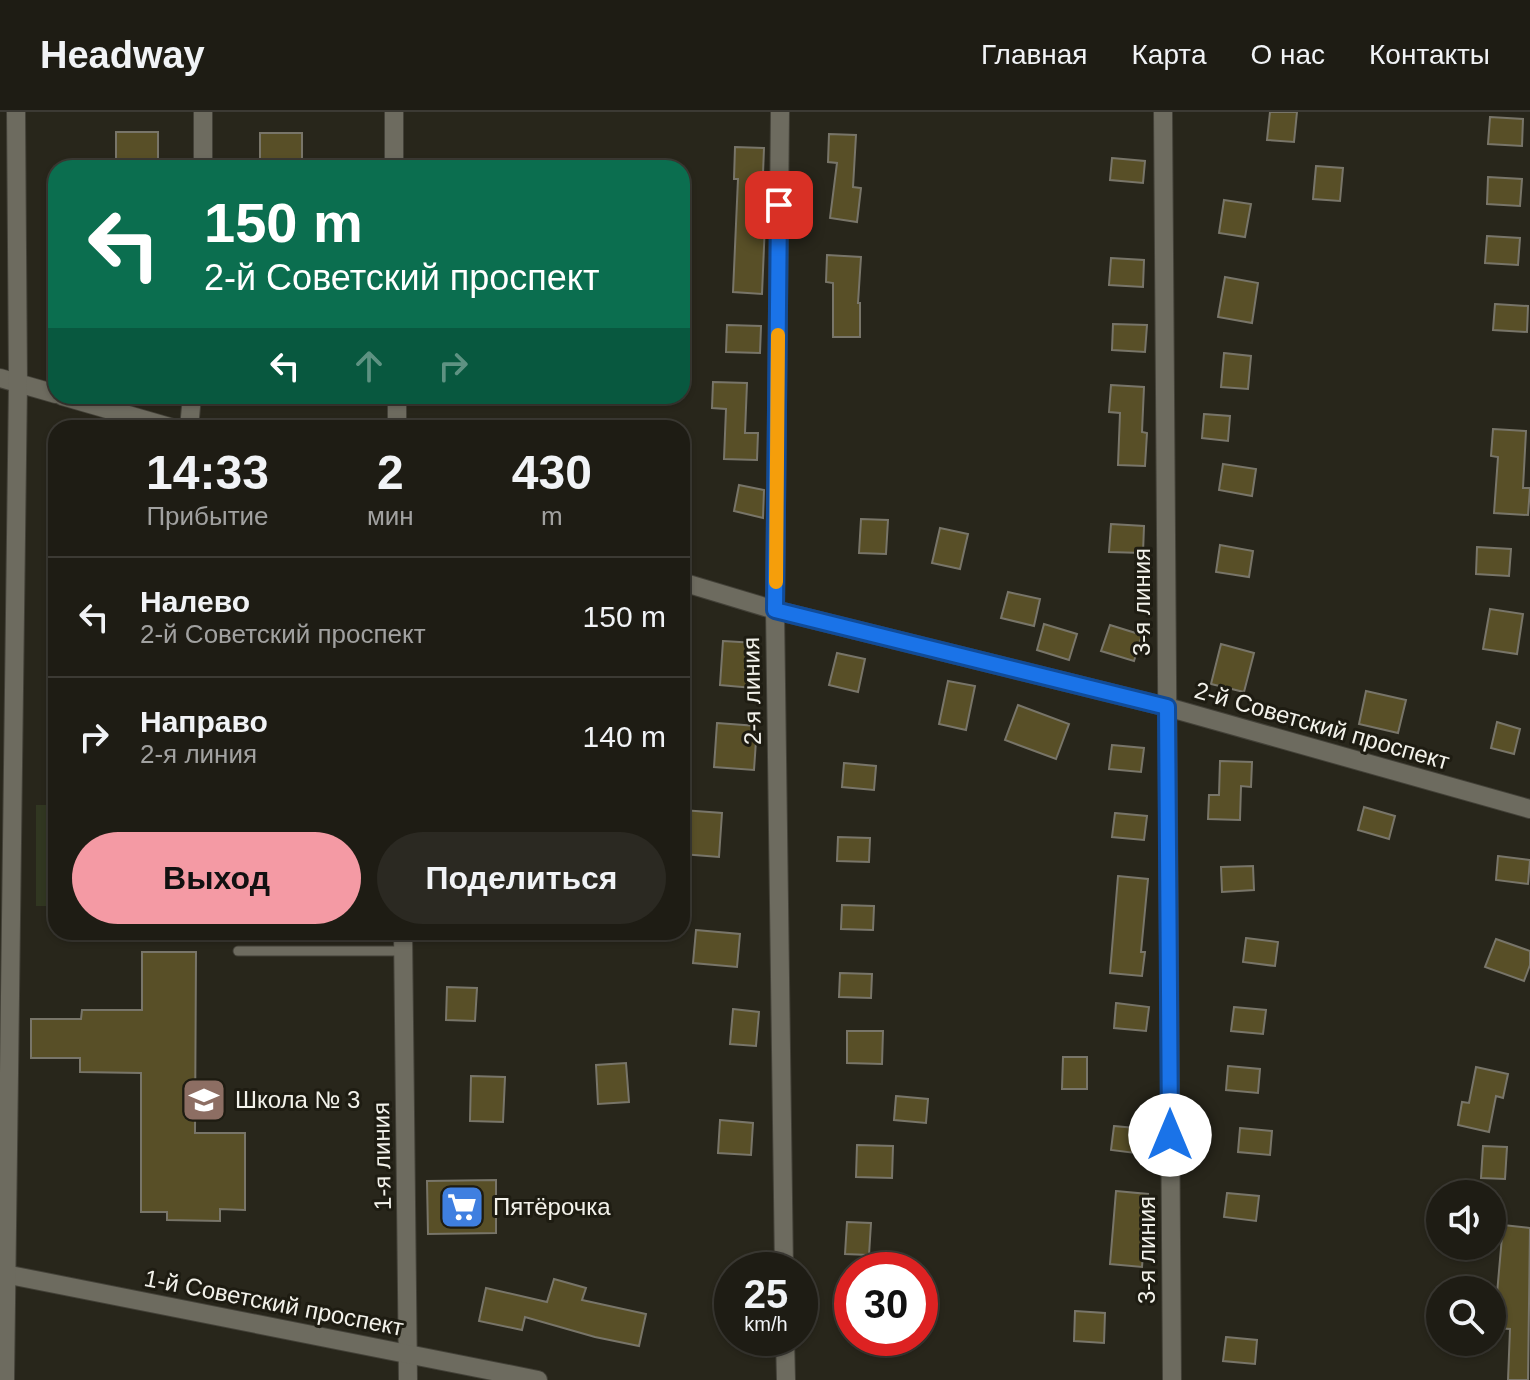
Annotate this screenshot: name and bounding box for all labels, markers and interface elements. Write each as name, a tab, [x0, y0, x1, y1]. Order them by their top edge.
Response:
text: Headway	[40, 34, 205, 76]
text: Главная	[981, 39, 1088, 70]
text: Карта	[1132, 39, 1206, 70]
text: О нас	[1250, 39, 1325, 70]
text: Контакты	[1369, 39, 1490, 70]
pin	[745, 171, 813, 239]
icon: arrive	[757, 183, 801, 227]
text: 150 m	[204, 191, 363, 254]
icon: left	[72, 192, 176, 296]
text: 2-й Советский проспект	[204, 257, 599, 298]
icon: left	[263, 344, 307, 388]
icon: ahead	[347, 344, 391, 388]
icon: right	[431, 344, 475, 388]
text: 14:33	[146, 446, 269, 499]
text: 2	[377, 446, 404, 499]
text: 430	[512, 446, 592, 499]
text: Прибытие	[146, 501, 269, 531]
text: мин	[367, 501, 414, 531]
text: m	[541, 501, 563, 531]
street label: 3-я линия	[1128, 548, 1155, 656]
text: Налево	[140, 585, 250, 618]
icon: left	[72, 595, 116, 639]
text: 150 m	[583, 600, 666, 633]
text: 2-й Советский проспект	[140, 619, 426, 649]
street label: 2-я линия	[737, 637, 766, 745]
street label: 2-й Советский проспект	[1192, 676, 1453, 775]
text: Направо	[140, 705, 268, 738]
icon: right	[72, 715, 116, 759]
text: 140 m	[583, 720, 666, 753]
text: 2-я линия	[140, 739, 257, 769]
button: Выход	[72, 832, 361, 924]
button: Поделиться	[377, 832, 666, 924]
school or university icon: Школа № 3	[180, 1076, 228, 1124]
place label: Школа № 3	[235, 1086, 360, 1113]
position arrow	[1128, 1093, 1212, 1177]
street label: 1-я линия	[367, 1102, 396, 1210]
map controls	[1426, 1180, 1506, 1356]
button: sound	[1426, 1180, 1506, 1260]
supermarket icon: Пятёрочка	[438, 1183, 486, 1231]
place label: Пятёрочка	[493, 1193, 611, 1220]
street label: 3-я линия	[1133, 1196, 1160, 1304]
speed limit sign: 30	[834, 1252, 938, 1356]
street label: 1-й Советский проспект	[142, 1264, 406, 1341]
text: 25	[744, 1272, 788, 1316]
button: search	[1426, 1276, 1506, 1356]
text: km/h	[744, 1313, 788, 1335]

